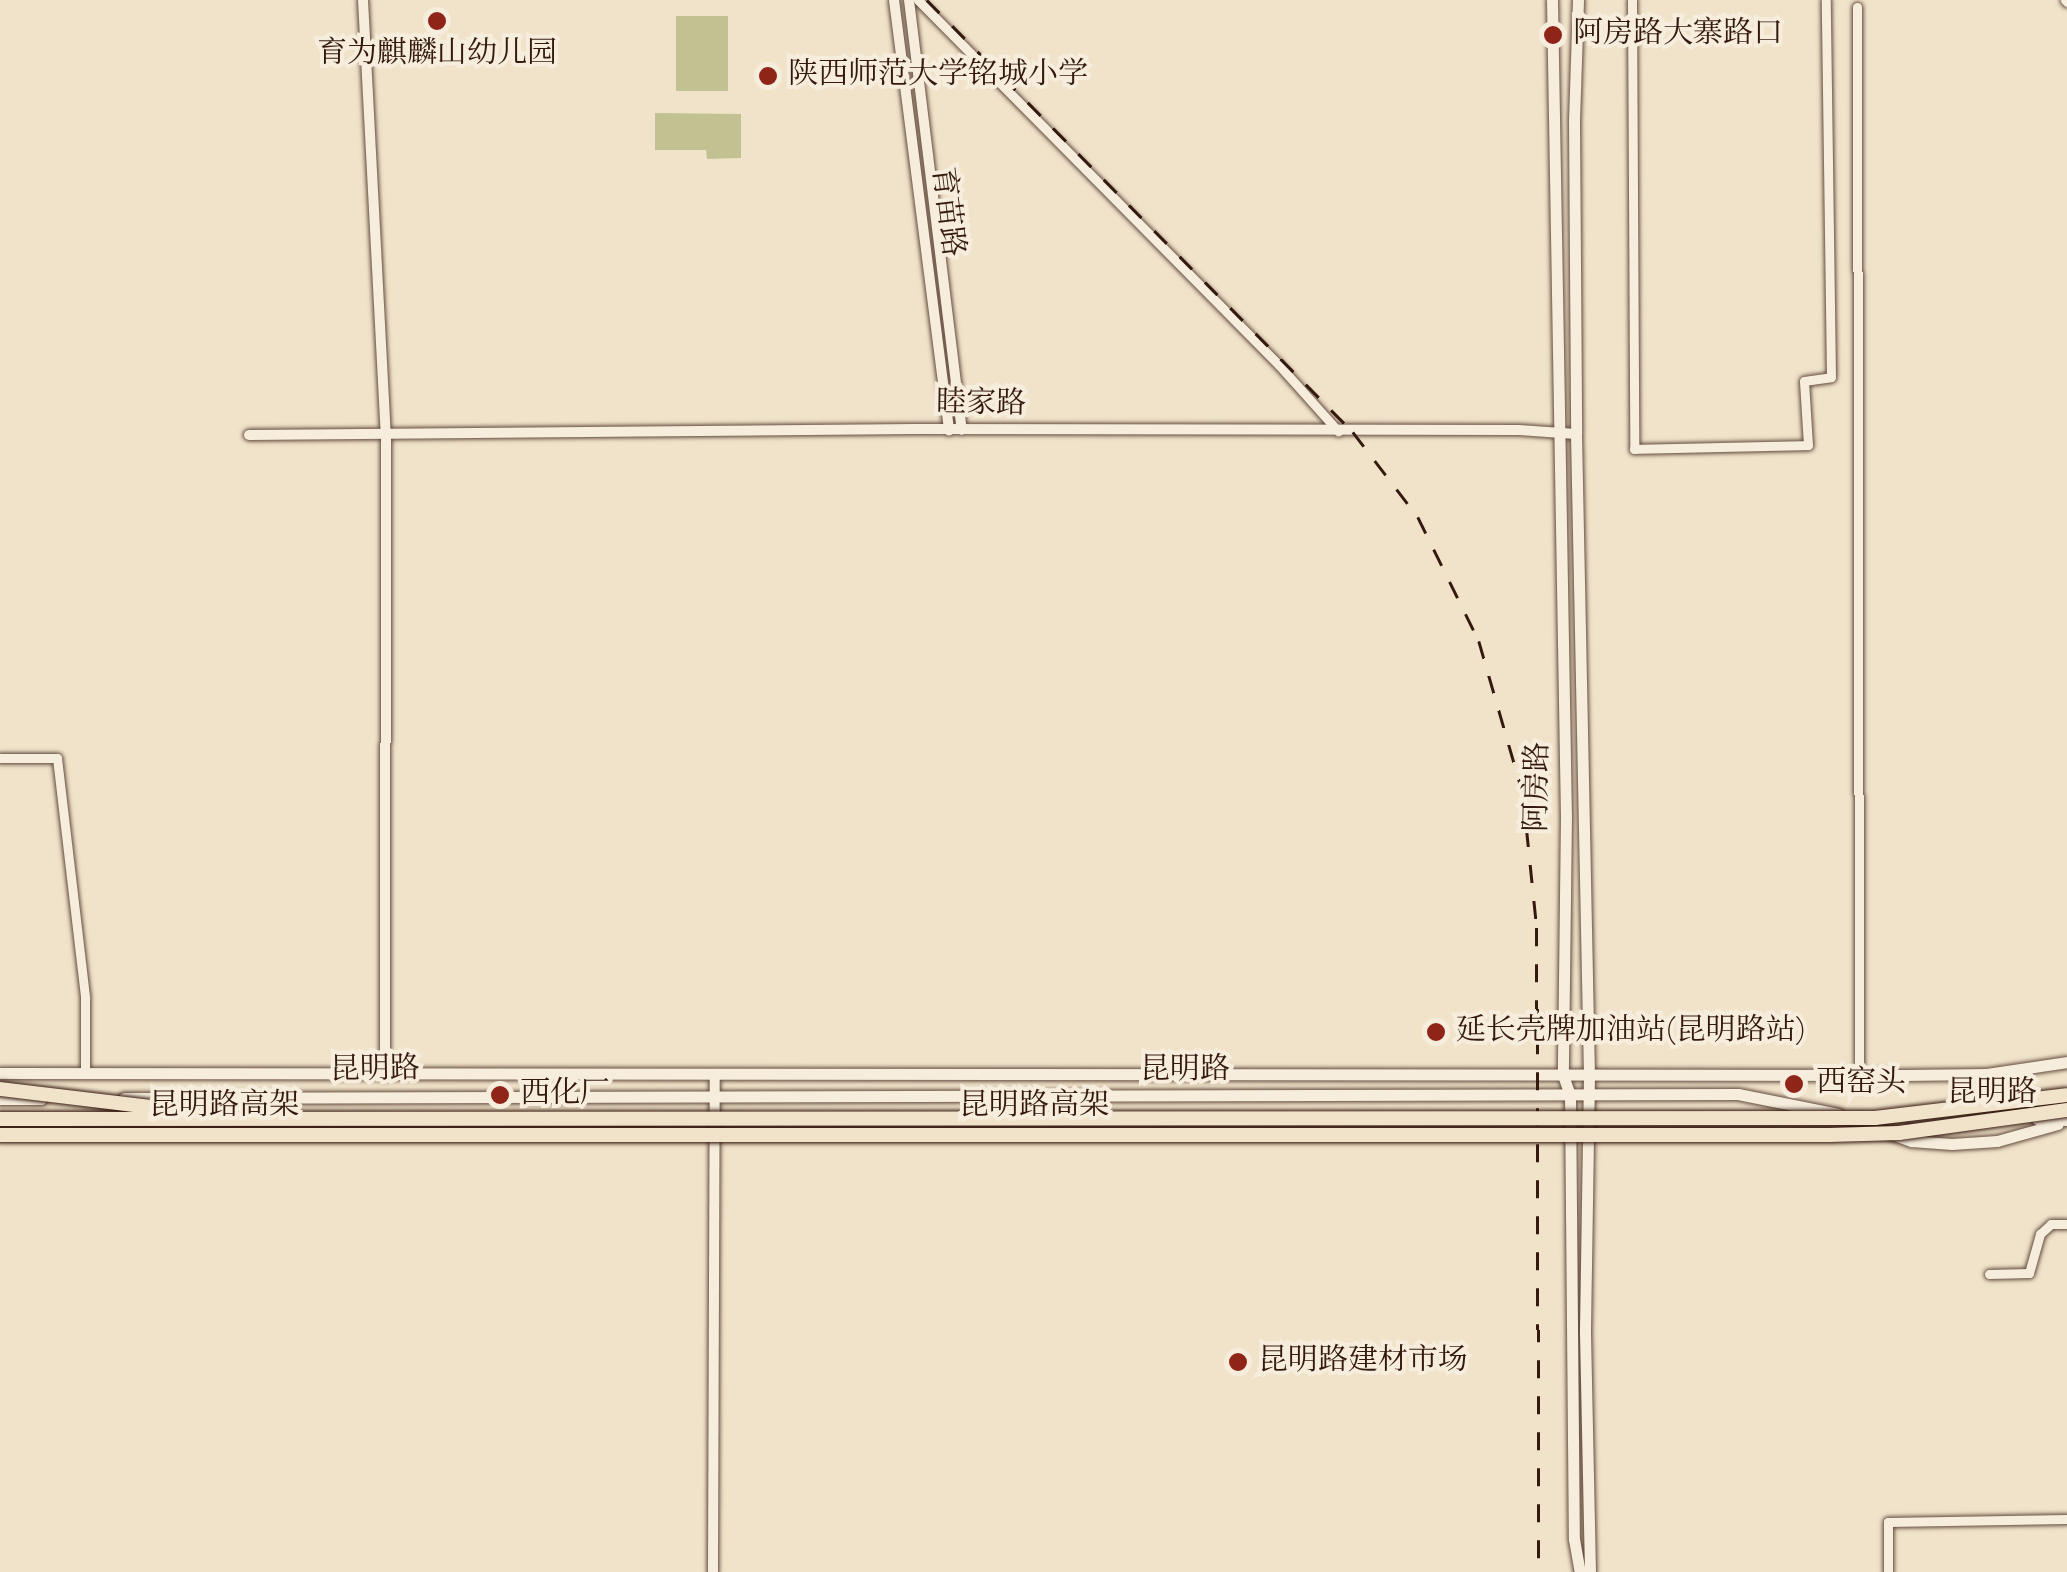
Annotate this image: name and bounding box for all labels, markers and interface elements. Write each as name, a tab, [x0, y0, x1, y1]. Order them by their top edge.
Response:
marker: 育为麒麟山幼儿园	[426, 10, 448, 32]
place label: 阿房路大寨路口	[1573, 17, 1783, 53]
marker: 阿房路大寨路口	[1542, 24, 1564, 46]
place label: 育为麒麟山幼儿园	[317, 37, 557, 73]
place label: 陕西师范大学铭城小学	[788, 58, 1088, 94]
marker: 陕西师范大学铭城小学	[757, 65, 779, 87]
street label: 育苗路	[923, 165, 969, 259]
street label: 睦家路	[936, 386, 1026, 424]
street label: 阿房路	[1520, 742, 1558, 832]
place label: 延长壳牌加油站(昆明路站)	[1456, 1014, 1806, 1050]
marker: 延长壳牌加油站(昆明路站)	[1425, 1021, 1447, 1043]
street label: 昆明路	[330, 1052, 420, 1090]
street label: 昆明路	[1140, 1053, 1230, 1089]
place label: 西窑头	[1816, 1066, 1906, 1102]
marker: 西窑头	[1781, 1071, 1807, 1097]
street label: 昆明路	[1947, 1076, 2037, 1112]
place label: 西化厂	[520, 1077, 610, 1113]
marker: 西化厂	[489, 1084, 511, 1106]
street label: 昆明路高架	[149, 1089, 299, 1125]
street label: 昆明路高架	[959, 1089, 1109, 1125]
place label: 昆明路建材市场	[1258, 1344, 1468, 1380]
marker: 昆明路建材市场	[1227, 1351, 1249, 1373]

